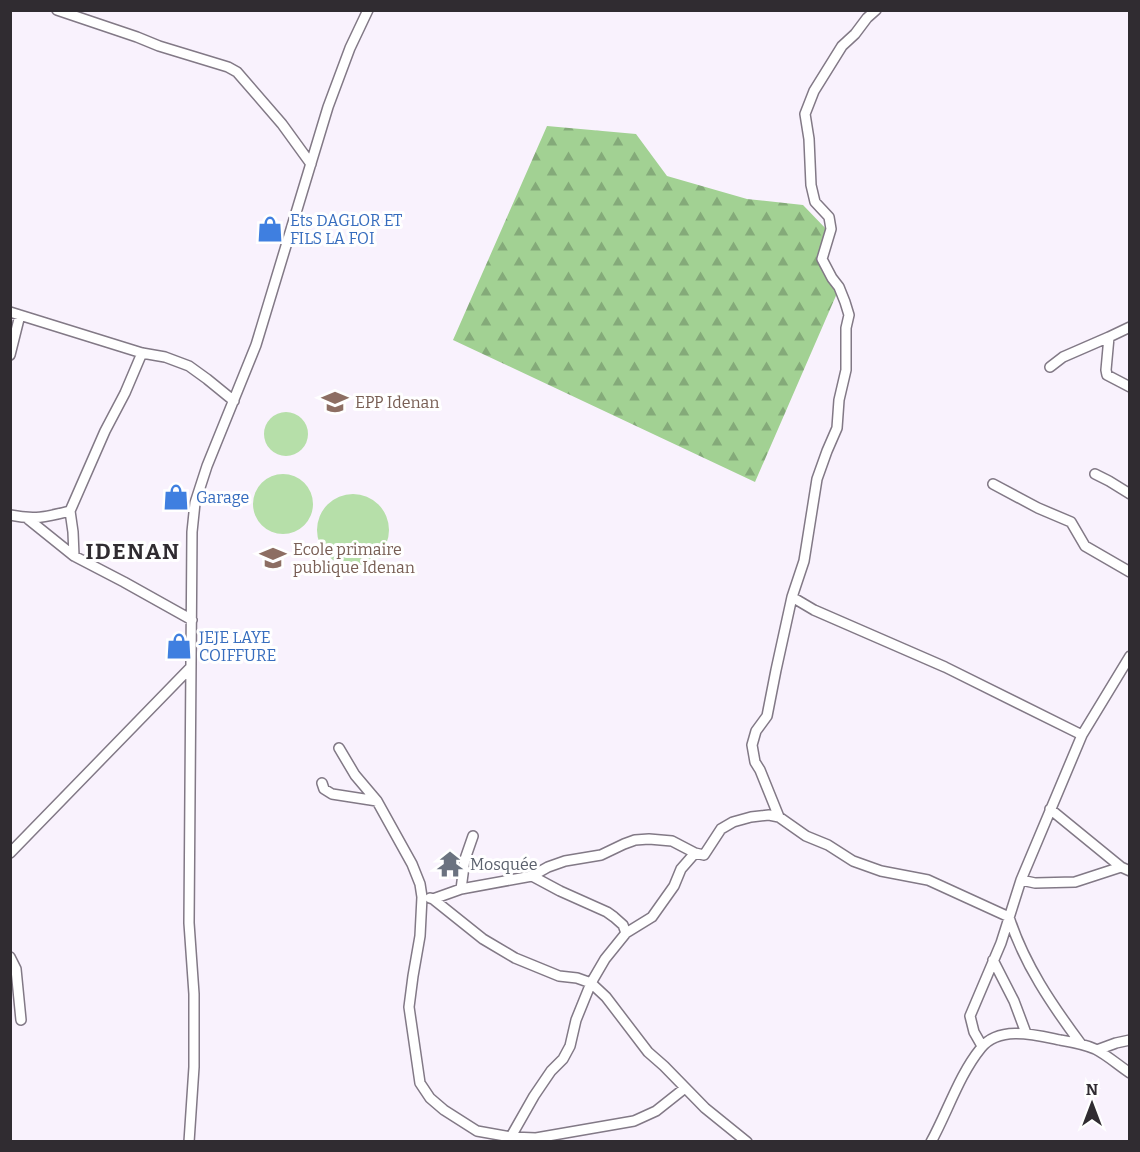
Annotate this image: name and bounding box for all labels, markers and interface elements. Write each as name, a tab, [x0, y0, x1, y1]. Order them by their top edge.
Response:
place label: Ets DAGLOR ET FILS LA FOI	[290, 211, 402, 248]
shop icon: Ets DAGLOR ET FILS LA FOI	[255, 214, 285, 244]
school or university icon: EPP Idenan	[320, 387, 350, 417]
place label: EPP Idenan	[355, 393, 439, 412]
shop icon: Garage	[161, 482, 191, 512]
place label: Garage	[196, 488, 249, 507]
district label: IDENAN	[86, 538, 180, 565]
place label: Ecole primaire publique Idenan	[293, 540, 415, 577]
school or university icon: Ecole primaire publique Idenan	[258, 543, 288, 573]
place label: JEJE LAYE COIFFURE	[198, 628, 276, 665]
shop icon: JEJE LAYE COIFFURE	[164, 631, 194, 661]
temple icon: Mosquée	[435, 849, 465, 879]
place label: Mosquée	[470, 855, 538, 874]
north arrow	[1062, 1074, 1122, 1134]
text: N	[1086, 1080, 1098, 1099]

